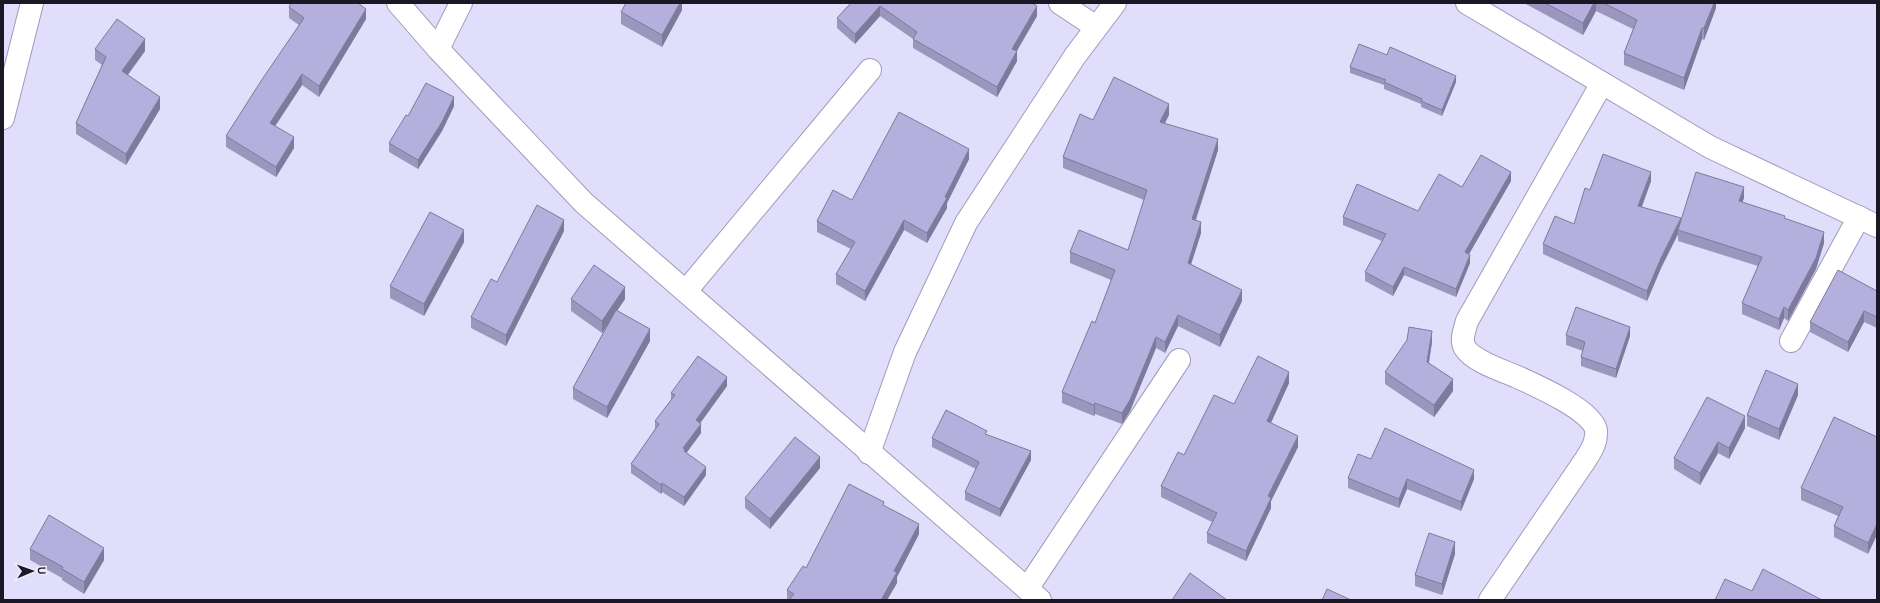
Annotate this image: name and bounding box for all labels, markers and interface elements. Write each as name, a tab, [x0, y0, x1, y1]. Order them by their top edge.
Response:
north arrow	[12, 551, 52, 591]
text: U	[35, 566, 49, 575]

